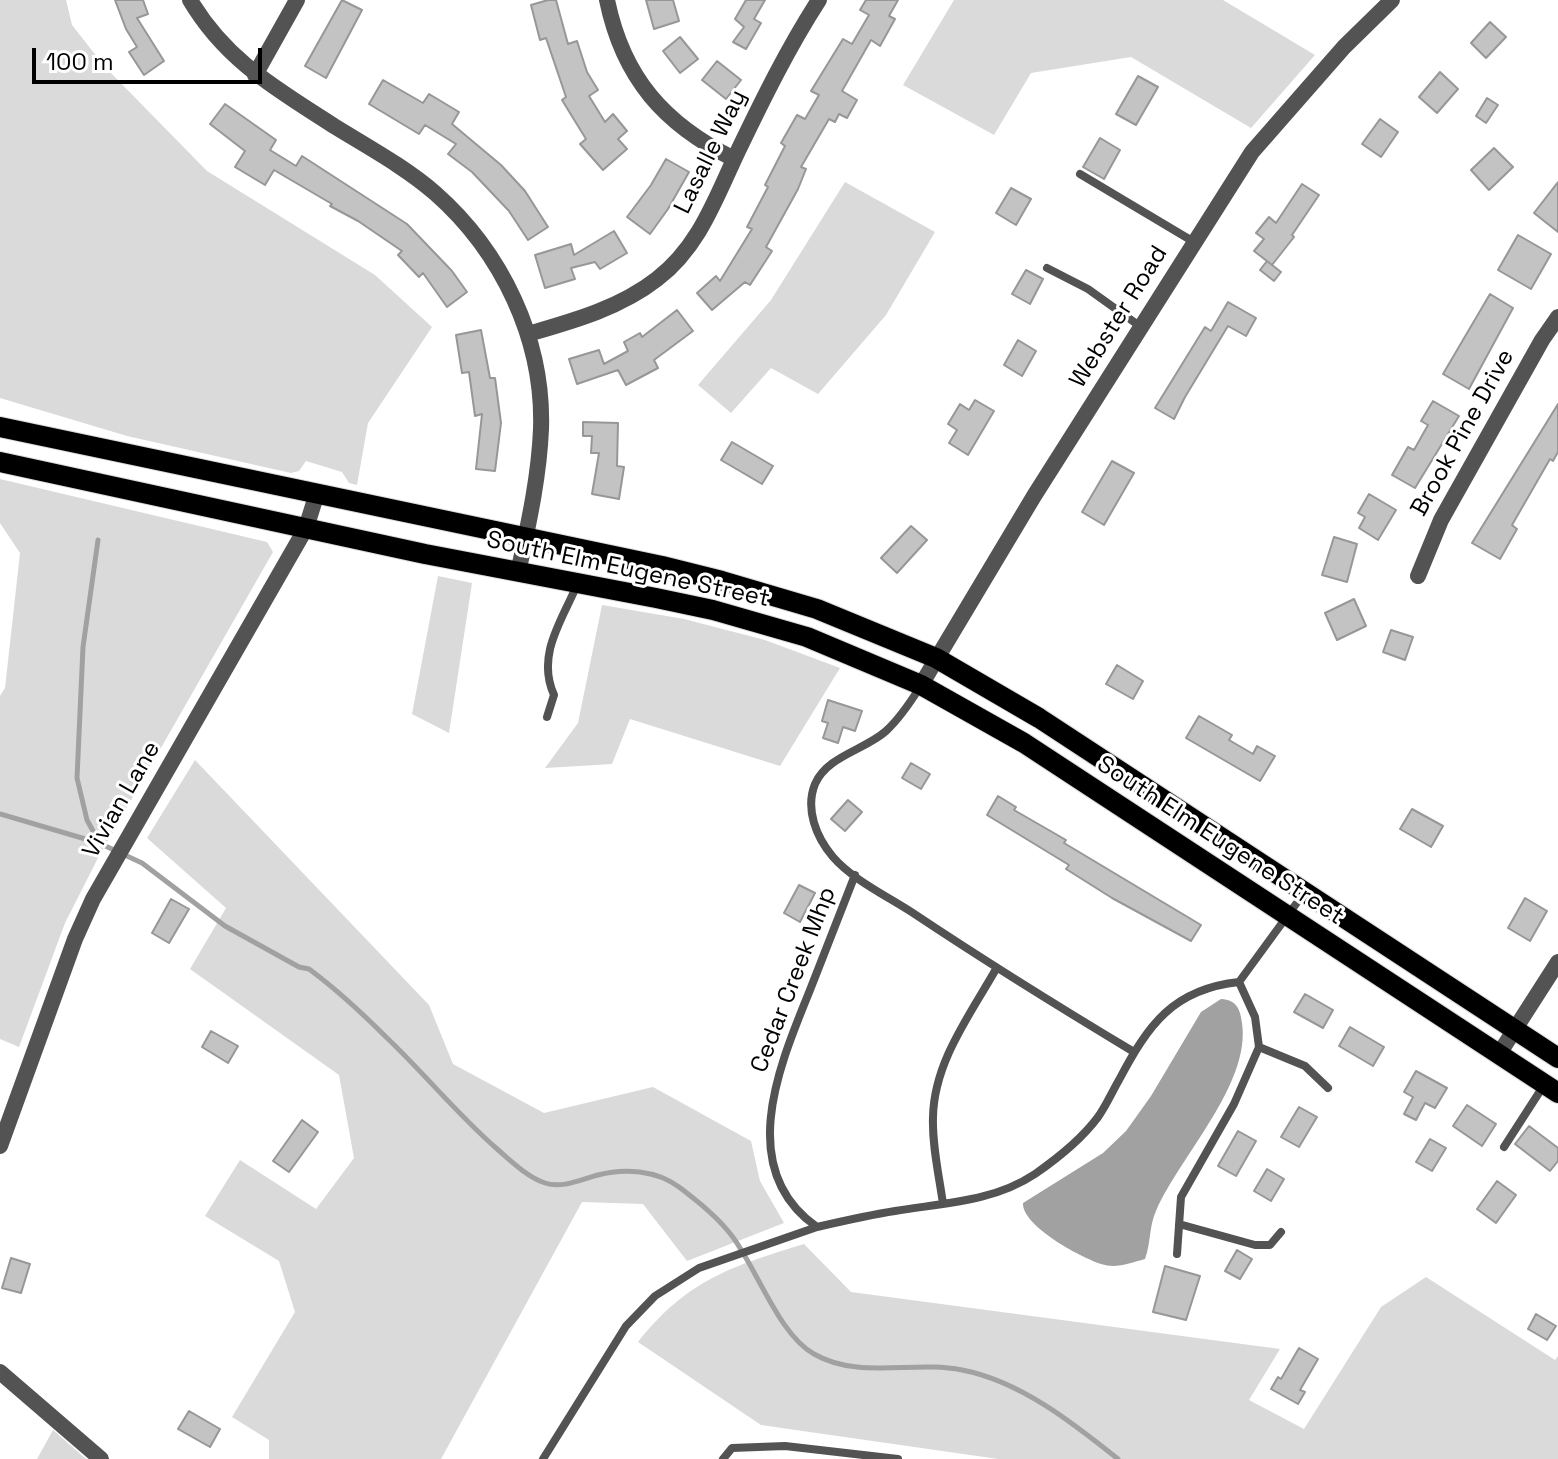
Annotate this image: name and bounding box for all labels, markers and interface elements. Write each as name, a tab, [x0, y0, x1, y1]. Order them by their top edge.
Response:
scale bar	[36, 32, 266, 82]
text: 100 m	[46, 46, 114, 77]
street label: Lasalle Way	[669, 85, 753, 219]
street label: Webster Road	[1064, 241, 1174, 393]
street label: Brook Pine Drive	[1405, 345, 1521, 521]
street label: South Elm Eugene Street	[484, 526, 772, 614]
street label: Vivian Lane	[77, 736, 167, 864]
street label: South Elm Eugene Street	[1091, 750, 1349, 932]
street label: Cedar Creek Mhp	[745, 883, 843, 1077]

